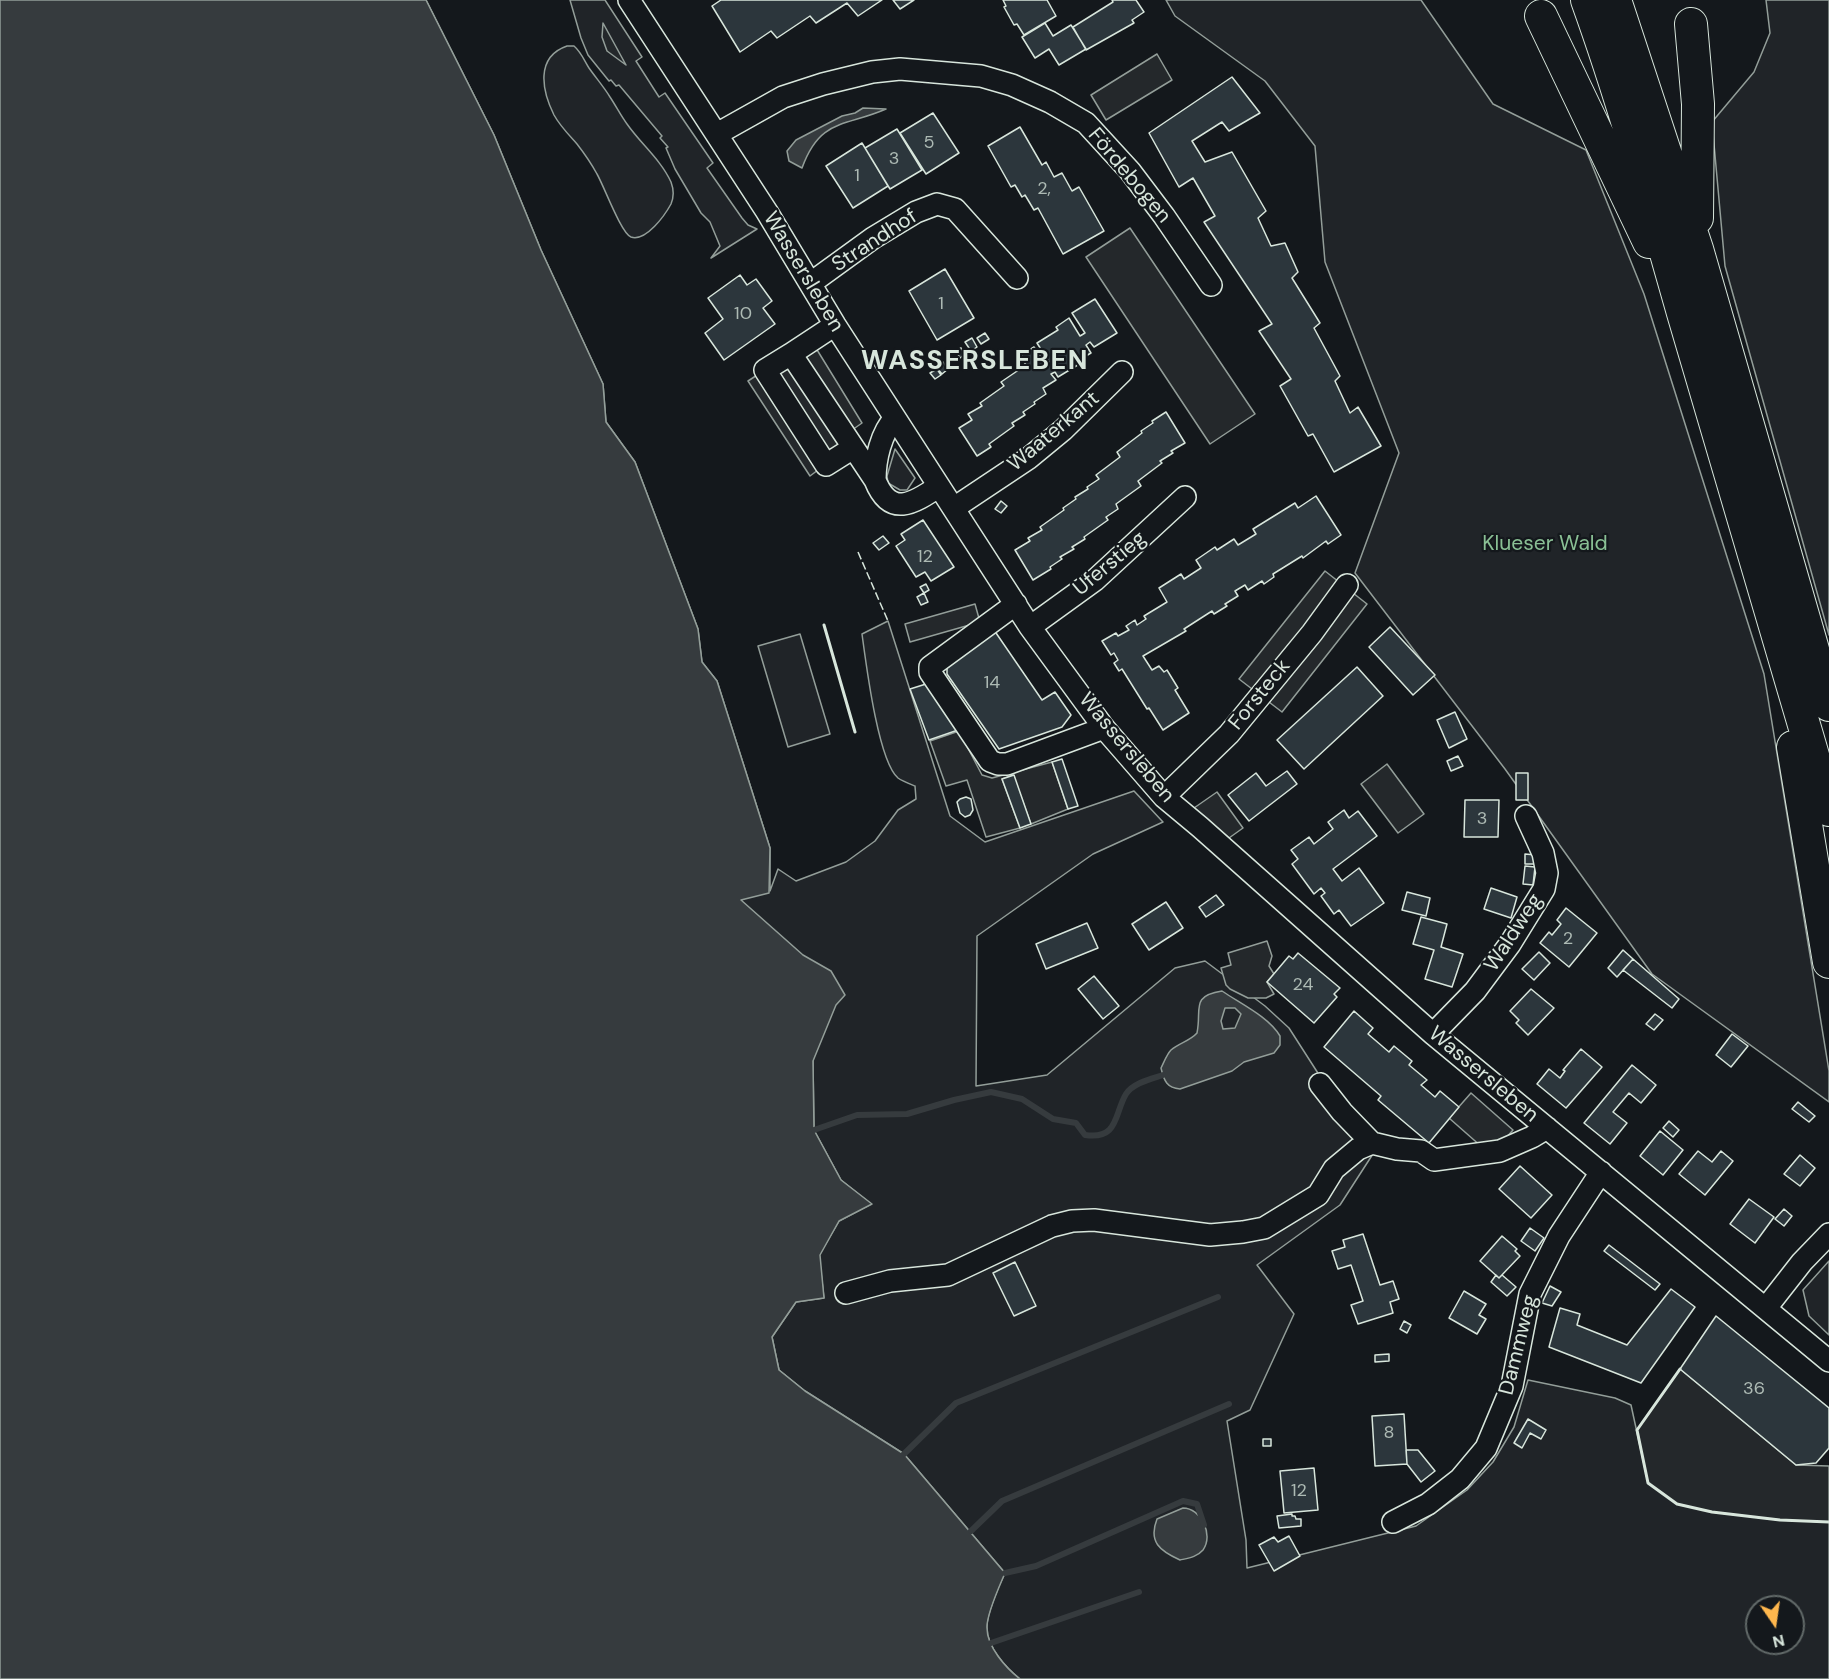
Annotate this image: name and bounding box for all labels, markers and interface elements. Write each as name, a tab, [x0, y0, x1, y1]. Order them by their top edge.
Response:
street label: Fördebogen	[1082, 123, 1176, 229]
house number: 5	[924, 132, 934, 154]
house number: 3	[889, 148, 899, 170]
house number: 1	[854, 165, 860, 187]
house number: 2,	[1037, 178, 1051, 200]
street label: Strandhof	[828, 204, 922, 278]
street label: Wassersleben	[757, 207, 849, 337]
house number: 1	[938, 293, 944, 315]
house number: 10	[734, 303, 752, 325]
district label: WASSERSLEBEN	[861, 346, 1089, 378]
street label: Waaterkant	[1003, 386, 1105, 478]
street label: Uferstieg	[1069, 526, 1151, 602]
park label: Klueser Wald	[1482, 531, 1608, 557]
house number: 12	[917, 546, 933, 568]
street label: Forsteck	[1224, 655, 1296, 735]
house number: 14	[984, 672, 1000, 694]
street label: Wassersleben	[1073, 688, 1179, 808]
house number: 3	[1477, 808, 1487, 830]
street label: Waldweg	[1480, 889, 1548, 977]
house number: 2	[1563, 928, 1573, 950]
house number: 24	[1293, 974, 1313, 996]
street label: Wassersleben	[1423, 1022, 1543, 1128]
street label: Dammweg	[1494, 1292, 1544, 1398]
house number: 36	[1743, 1378, 1765, 1400]
house number: 8	[1384, 1422, 1394, 1444]
house number: 12	[1291, 1480, 1307, 1502]
north arrow	[1745, 1595, 1805, 1655]
text: N	[1771, 1630, 1787, 1653]

